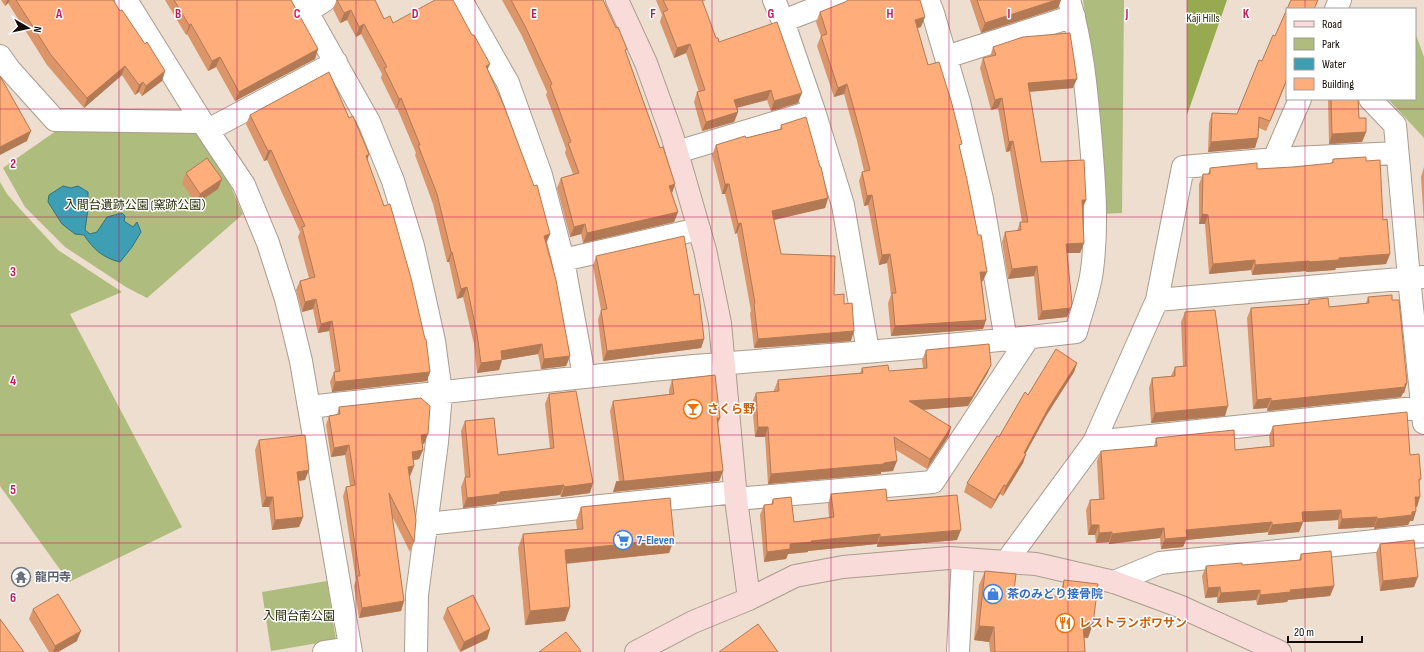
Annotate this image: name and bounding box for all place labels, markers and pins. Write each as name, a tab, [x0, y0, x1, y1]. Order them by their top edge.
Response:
bar icon: さくら野	[682, 398, 704, 420]
place label: さくら野	[707, 402, 755, 417]
supermarket icon: 7-Eleven	[612, 529, 634, 551]
place label: 7-Eleven	[637, 533, 674, 548]
temple icon: 龍円寺	[10, 566, 32, 588]
place label: 龍円寺	[35, 570, 71, 585]
shop icon: 茶のみどり接骨院	[982, 583, 1004, 605]
place label: 茶のみどり接骨院	[1007, 587, 1103, 602]
restaurant icon: レストランボワサン	[1054, 612, 1076, 634]
place label: レストランボワサン	[1079, 616, 1187, 631]

